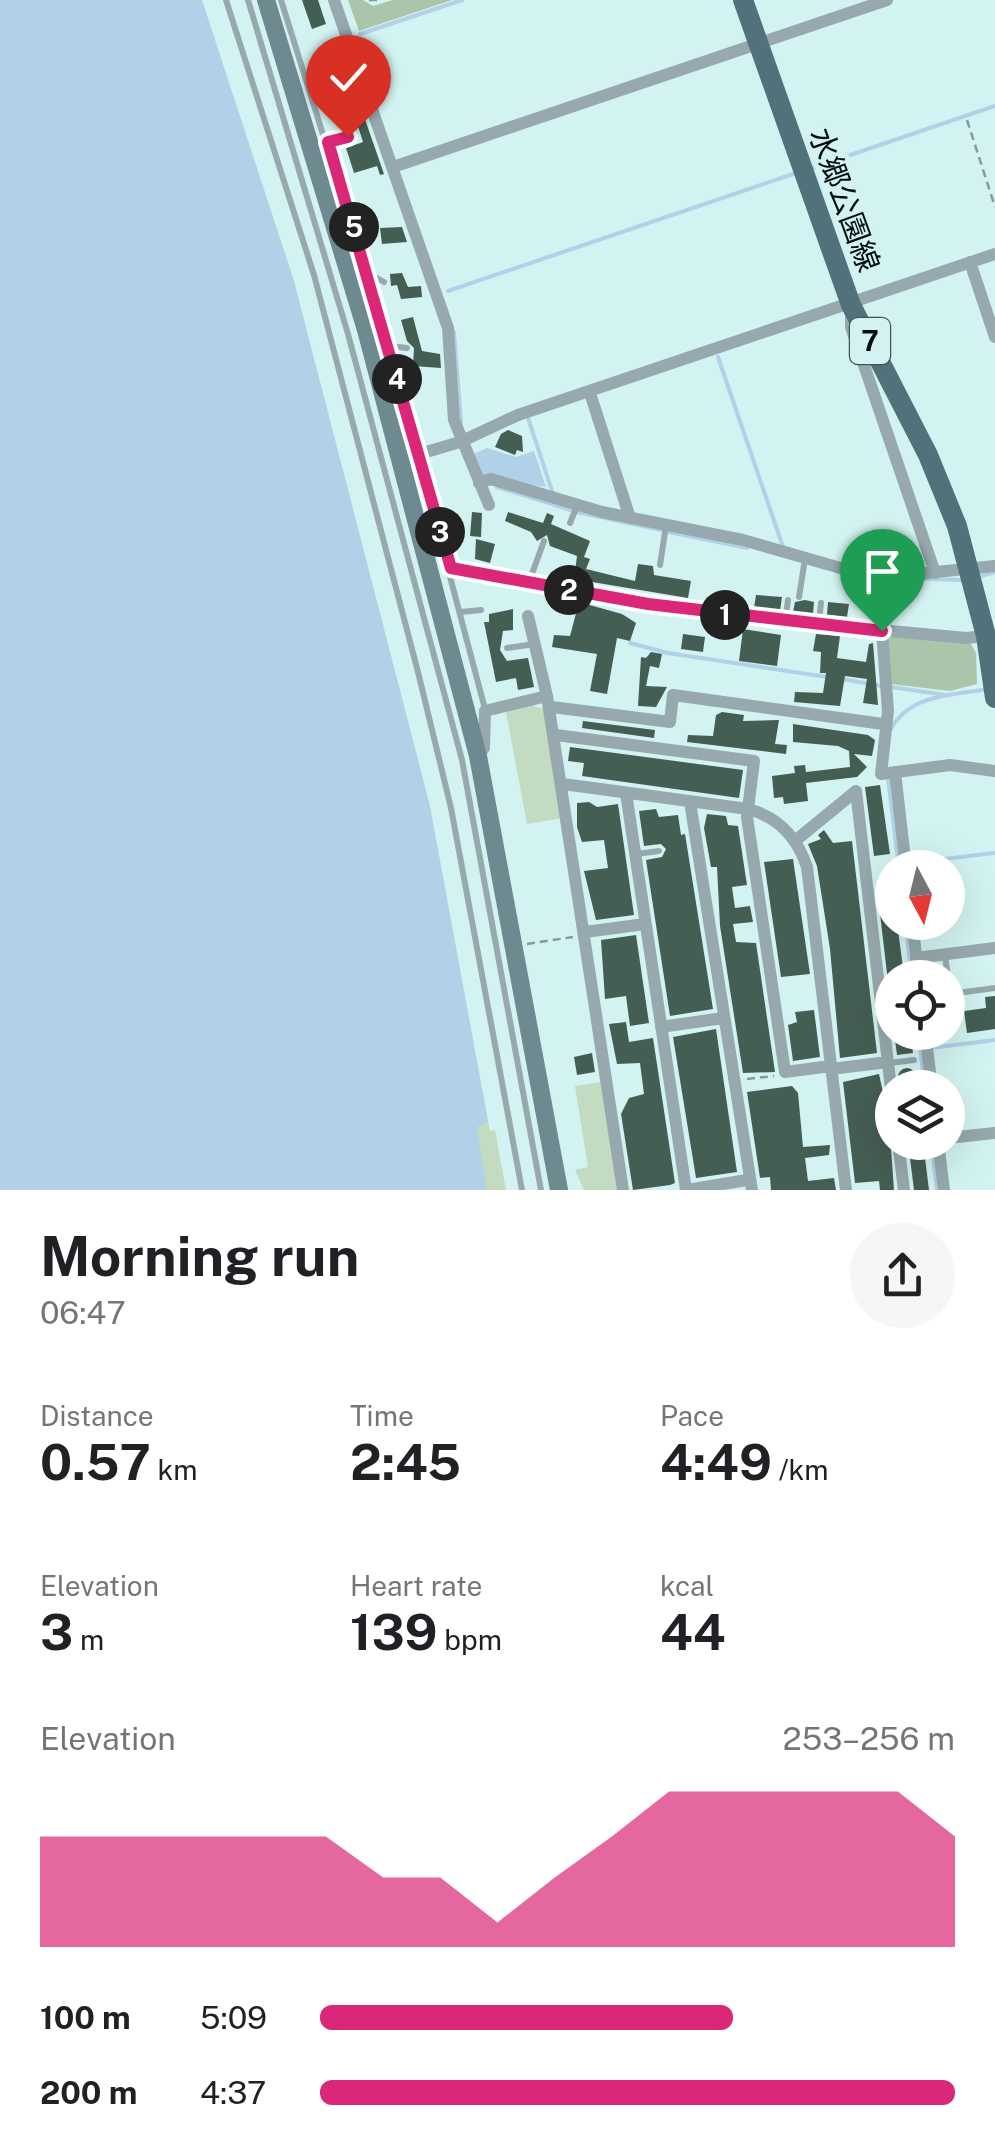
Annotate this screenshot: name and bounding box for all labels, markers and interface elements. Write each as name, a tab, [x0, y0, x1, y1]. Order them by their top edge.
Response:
pin	[306, 35, 391, 138]
icon: check	[321, 50, 376, 105]
street label: 水郷公園線	[802, 123, 888, 276]
pin: 5	[329, 202, 379, 252]
text: 5	[345, 210, 363, 243]
road number: 7	[850, 318, 890, 364]
pin: 4	[372, 354, 422, 404]
text: 4	[388, 362, 406, 395]
pin: 3	[415, 507, 465, 557]
text: 3	[431, 515, 449, 548]
pin	[840, 529, 925, 632]
icon: arrive	[855, 544, 910, 599]
pin: 2	[544, 565, 594, 615]
text: 2	[560, 573, 578, 606]
pin: 1	[700, 590, 750, 640]
text: 1	[719, 598, 731, 631]
north arrow	[875, 850, 965, 940]
map controls	[875, 850, 965, 1160]
button: locate	[875, 960, 965, 1050]
button: layers	[875, 1070, 965, 1160]
button: share	[850, 1223, 955, 1328]
text: Morning run	[40, 1224, 359, 1288]
text: 06:47	[40, 1294, 126, 1331]
text: Distance	[40, 1399, 154, 1432]
text: Time	[350, 1399, 414, 1432]
text: Pace	[660, 1399, 724, 1432]
text: 0.57	[40, 1432, 151, 1491]
text: 2:45	[350, 1432, 461, 1491]
text: 4:49	[660, 1432, 772, 1491]
text: km	[151, 1453, 198, 1486]
text: /km	[772, 1453, 828, 1486]
text: Elevation	[40, 1569, 159, 1602]
text: Heart rate	[350, 1569, 482, 1602]
text: kcal	[660, 1569, 714, 1602]
text: 3	[40, 1602, 73, 1661]
text: 139	[350, 1602, 437, 1661]
text: 44	[660, 1602, 726, 1661]
text: m	[73, 1623, 104, 1656]
text: bpm	[437, 1623, 502, 1656]
text: Elevation	[40, 1720, 176, 1757]
text: 253–256 m	[783, 1720, 955, 1757]
text: 100 m	[40, 1999, 131, 2036]
text: 5:09	[200, 1999, 267, 2036]
text: 200 m	[40, 2074, 137, 2111]
text: 4:37	[200, 2074, 266, 2111]

